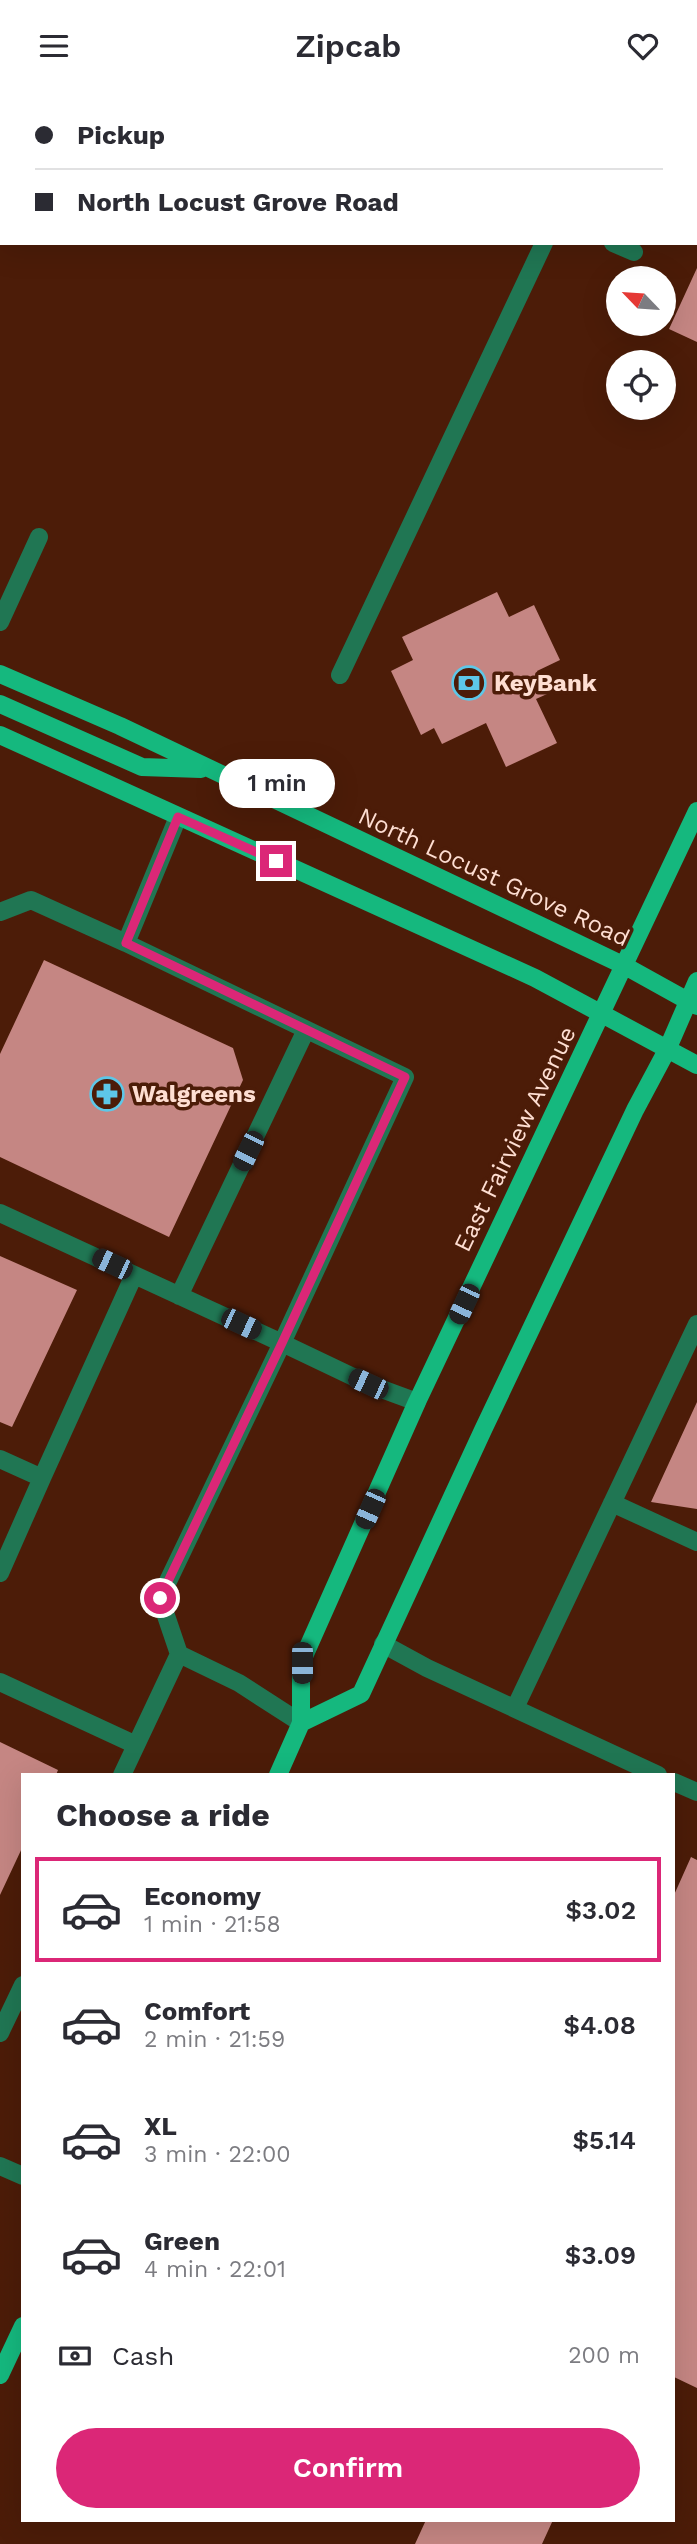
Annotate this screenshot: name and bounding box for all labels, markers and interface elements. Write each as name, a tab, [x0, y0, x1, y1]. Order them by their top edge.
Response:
icon: menu	[35, 27, 73, 65]
text: Zipcab	[296, 27, 401, 65]
icon: heart	[624, 27, 662, 65]
text: Pickup	[77, 120, 165, 150]
text: North Locust Grove Road	[77, 187, 399, 217]
north arrow	[606, 266, 676, 336]
map controls	[606, 266, 676, 420]
button: locate	[606, 350, 676, 420]
bank icon: KeyBank	[450, 664, 488, 702]
place label: KeyBank	[494, 669, 597, 697]
callout: 1 min	[218, 759, 334, 809]
text: 1 min	[247, 770, 307, 797]
street label: North Locust Grove Road	[354, 802, 634, 952]
route end	[260, 845, 292, 877]
street label: East Fairview Avenue	[448, 1022, 582, 1256]
pharmacy icon: Walgreens	[88, 1075, 126, 1113]
place label: Walgreens	[132, 1080, 256, 1108]
car	[230, 1128, 267, 1174]
car	[89, 1246, 136, 1282]
car	[446, 1281, 483, 1327]
car	[218, 1306, 265, 1342]
car	[345, 1366, 392, 1402]
car	[352, 1486, 389, 1532]
route start	[144, 1582, 176, 1614]
car	[292, 1642, 313, 1684]
text: Choose a ride	[56, 1796, 270, 1834]
icon: car	[60, 1878, 123, 1941]
text: Economy	[144, 1881, 261, 1911]
text: $3.02	[565, 1895, 636, 1925]
text: 1 min · 21:58	[144, 1911, 281, 1938]
icon: car	[60, 1993, 123, 2056]
text: Comfort	[144, 1996, 250, 2026]
text: $4.08	[564, 2010, 636, 2040]
text: 2 min · 21:59	[144, 2026, 285, 2053]
icon: car	[60, 2108, 123, 2171]
text: XL	[144, 2111, 177, 2141]
text: $5.14	[573, 2125, 636, 2155]
text: 3 min · 22:00	[144, 2141, 291, 2168]
icon: car	[60, 2223, 123, 2286]
text: Green	[144, 2226, 220, 2256]
text: $3.09	[565, 2240, 636, 2270]
text: 4 min · 22:01	[144, 2256, 286, 2283]
icon: cash	[56, 2337, 94, 2375]
text: Cash	[112, 2341, 174, 2371]
text: 200 m	[568, 2342, 640, 2369]
button: Confirm	[56, 2428, 640, 2508]

